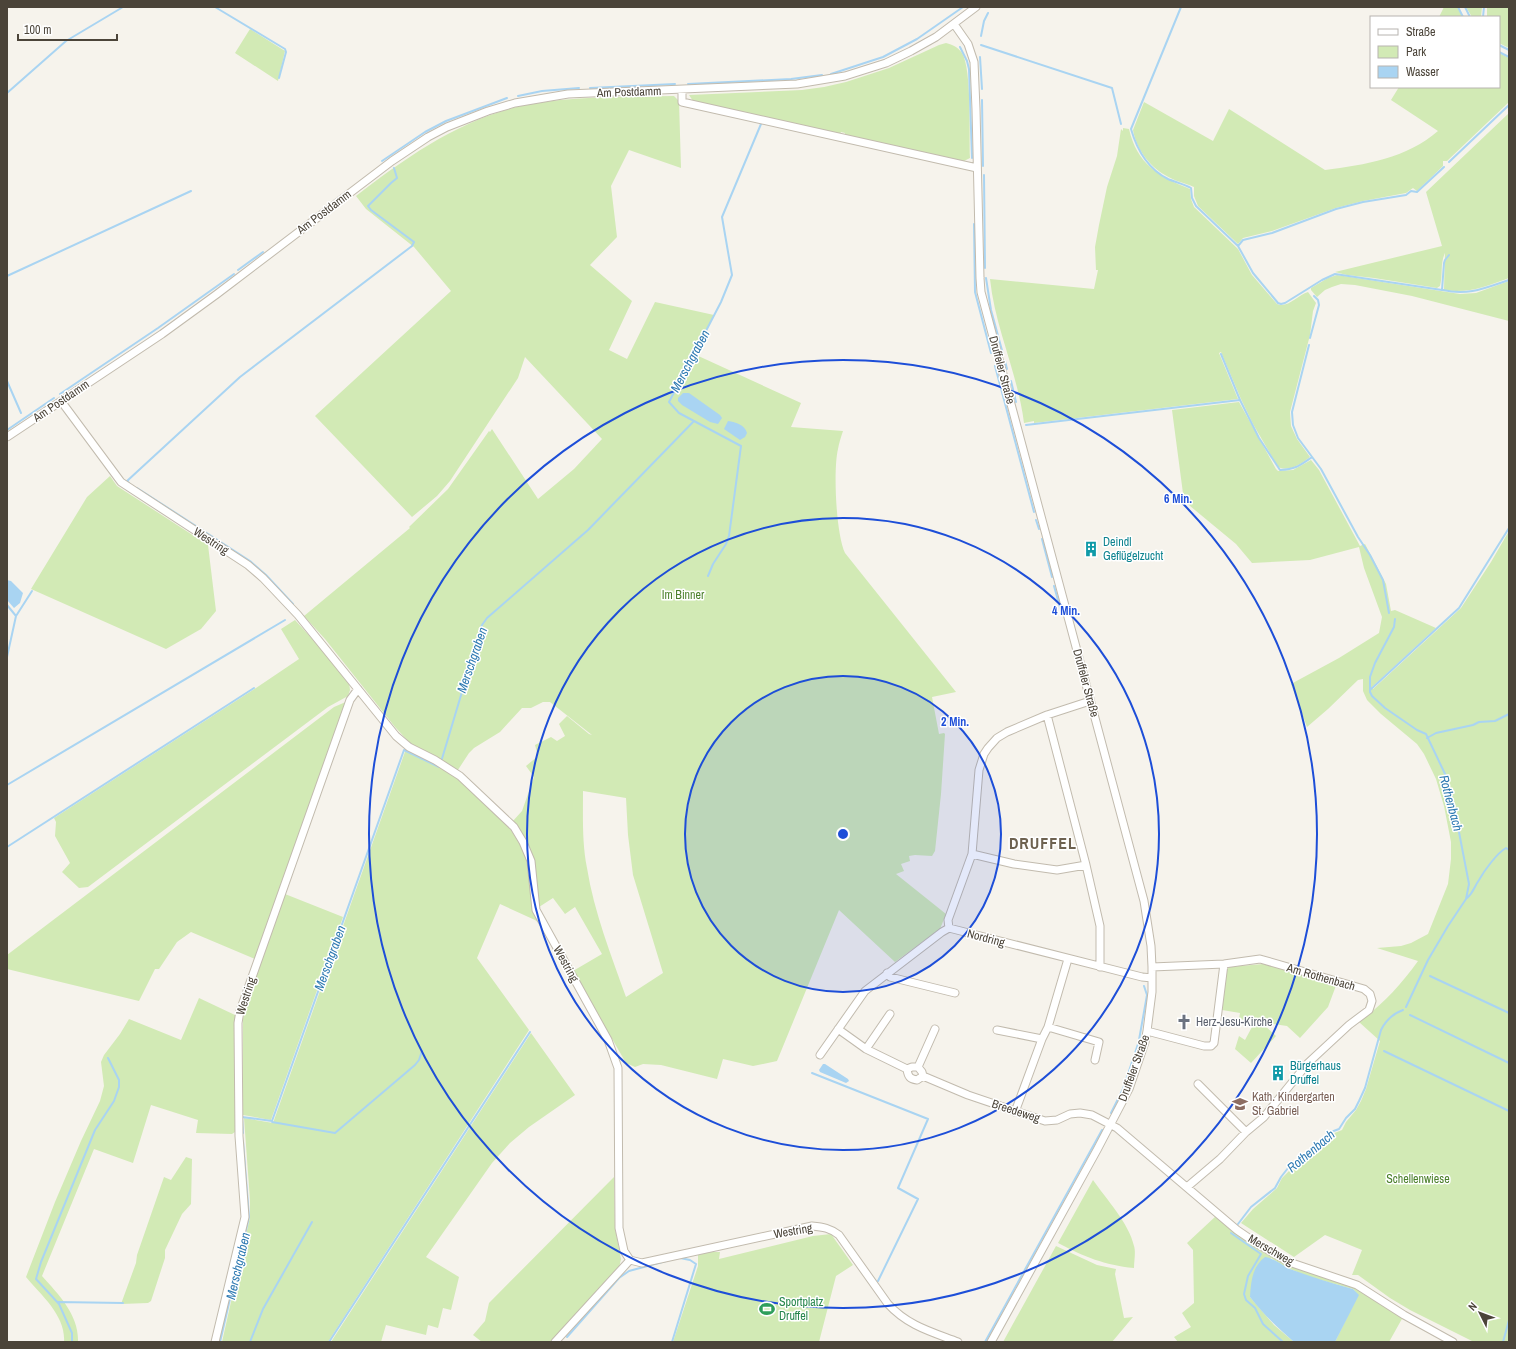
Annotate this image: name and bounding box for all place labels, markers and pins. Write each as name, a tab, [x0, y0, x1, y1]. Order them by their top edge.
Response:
place label: Deindl Geflügelzucht	[1103, 534, 1163, 564]
building icon: Deindl Geflügelzucht	[1082, 540, 1100, 558]
centre of rings	[836, 827, 850, 841]
church icon: Herz-Jesu-Kirche	[1175, 1013, 1193, 1031]
place label: Herz-Jesu-Kirche	[1196, 1014, 1273, 1030]
place label: Bürgerhaus Druffel	[1290, 1058, 1341, 1088]
building icon: Bürgerhaus Druffel	[1269, 1064, 1287, 1082]
place label: Kath. Kindergarten St. Gabriel	[1252, 1089, 1335, 1119]
school or university icon: Kath. Kindergarten St. Gabriel	[1231, 1095, 1249, 1113]
place label: Sportplatz Druffel	[779, 1294, 823, 1324]
sports icon: Sportplatz Druffel	[758, 1300, 776, 1318]

